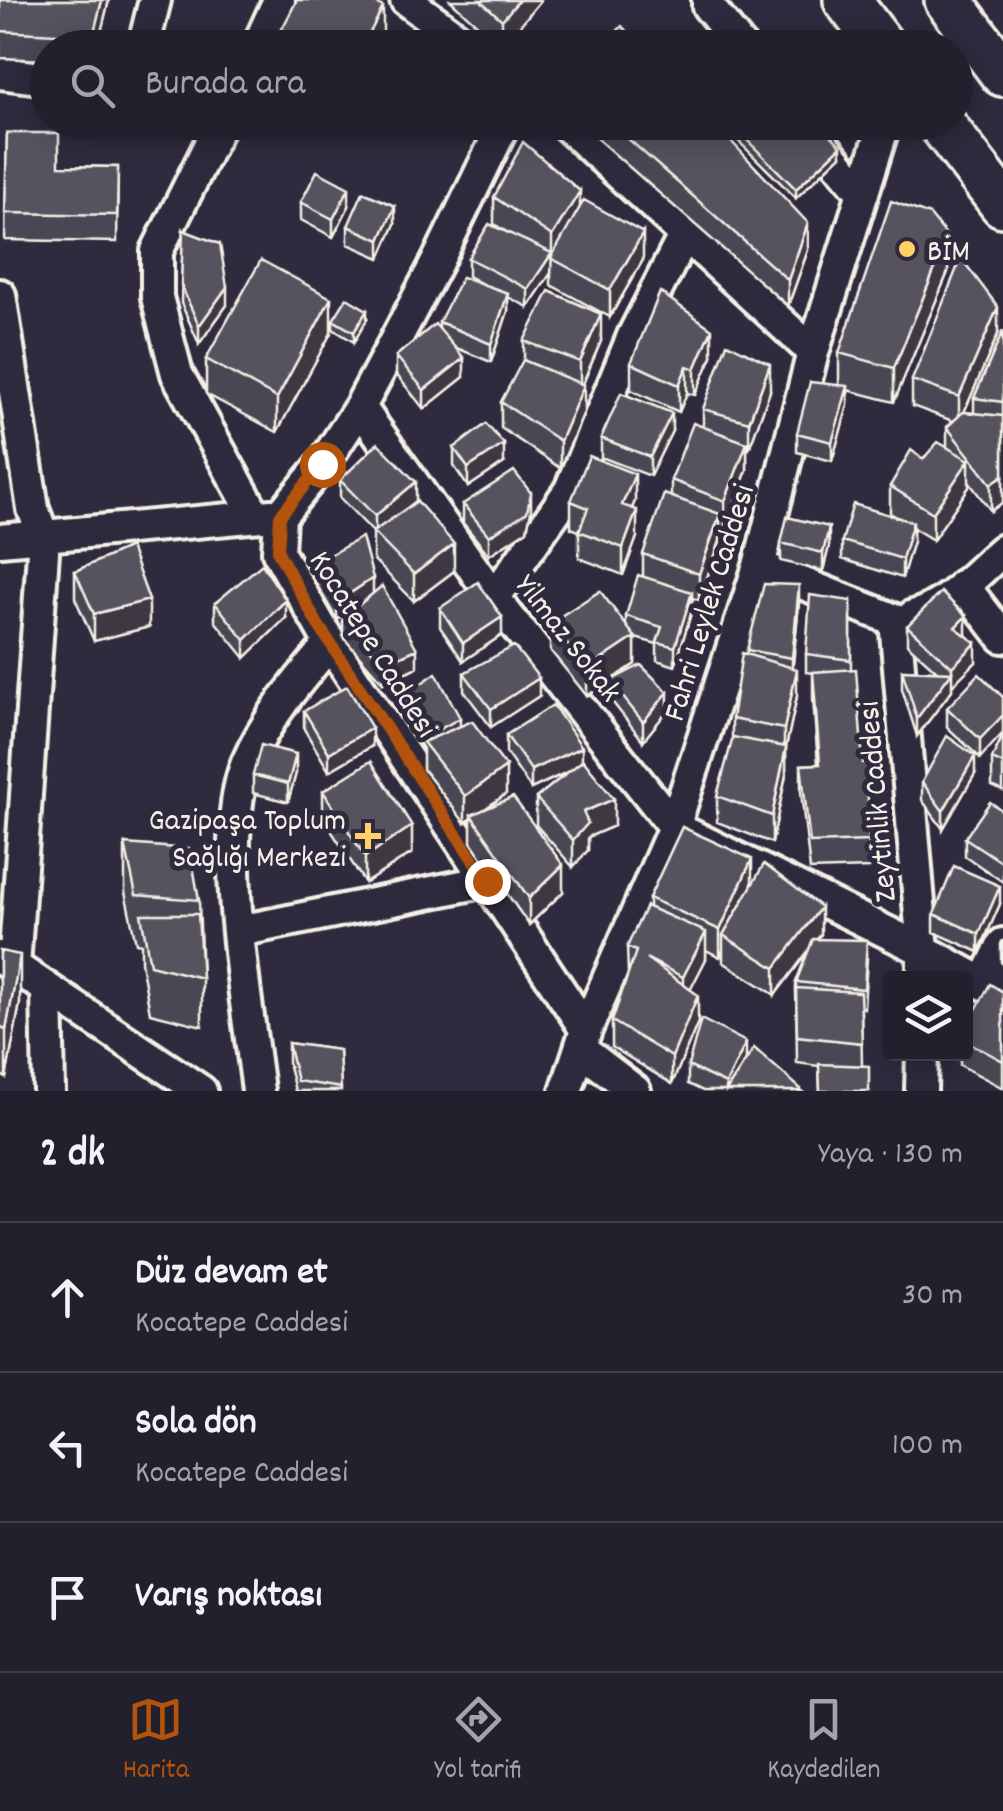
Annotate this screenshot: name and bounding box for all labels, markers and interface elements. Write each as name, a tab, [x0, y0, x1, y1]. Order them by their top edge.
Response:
search box	[30, 30, 973, 140]
icon: search	[65, 58, 120, 113]
text: Burada ara	[145, 58, 305, 113]
place label: BİM	[927, 231, 970, 277]
marker: BİM	[896, 238, 918, 260]
route start	[300, 442, 346, 488]
street label: Fahri Leylek Caddesi	[654, 479, 770, 728]
street label: Kocatepe Caddesi	[295, 543, 447, 748]
street label: Yilmaz Sokak	[501, 566, 631, 714]
street label: Zeytinlik Caddesi	[848, 699, 912, 904]
place label: Gazipaşa Toplum Sağlığı Merkezi	[149, 800, 346, 883]
marker: Gazipaşa Toplum Sağlığı Merkezi	[355, 823, 381, 849]
route end	[465, 859, 511, 905]
map controls	[883, 971, 973, 1061]
button: layers	[883, 971, 973, 1061]
text: 2 dk	[40, 1126, 105, 1186]
text: Yaya · 130 m	[818, 1133, 963, 1179]
text: Düz devam et	[135, 1247, 328, 1302]
icon: ahead	[40, 1270, 95, 1325]
text: 30 m	[902, 1274, 963, 1320]
text: Kocatepe Caddesi	[135, 1302, 348, 1348]
text: Sola dön	[135, 1397, 257, 1452]
icon: left	[40, 1420, 95, 1475]
text: 100 m	[892, 1424, 963, 1470]
text: Kocatepe Caddesi	[135, 1452, 348, 1498]
icon: arrive	[40, 1570, 95, 1625]
text: Varış noktası	[135, 1570, 322, 1625]
tab: Harita	[123, 1692, 189, 1792]
tab: Yol tarifi	[434, 1692, 522, 1792]
tab: Kaydedilen	[767, 1692, 880, 1792]

